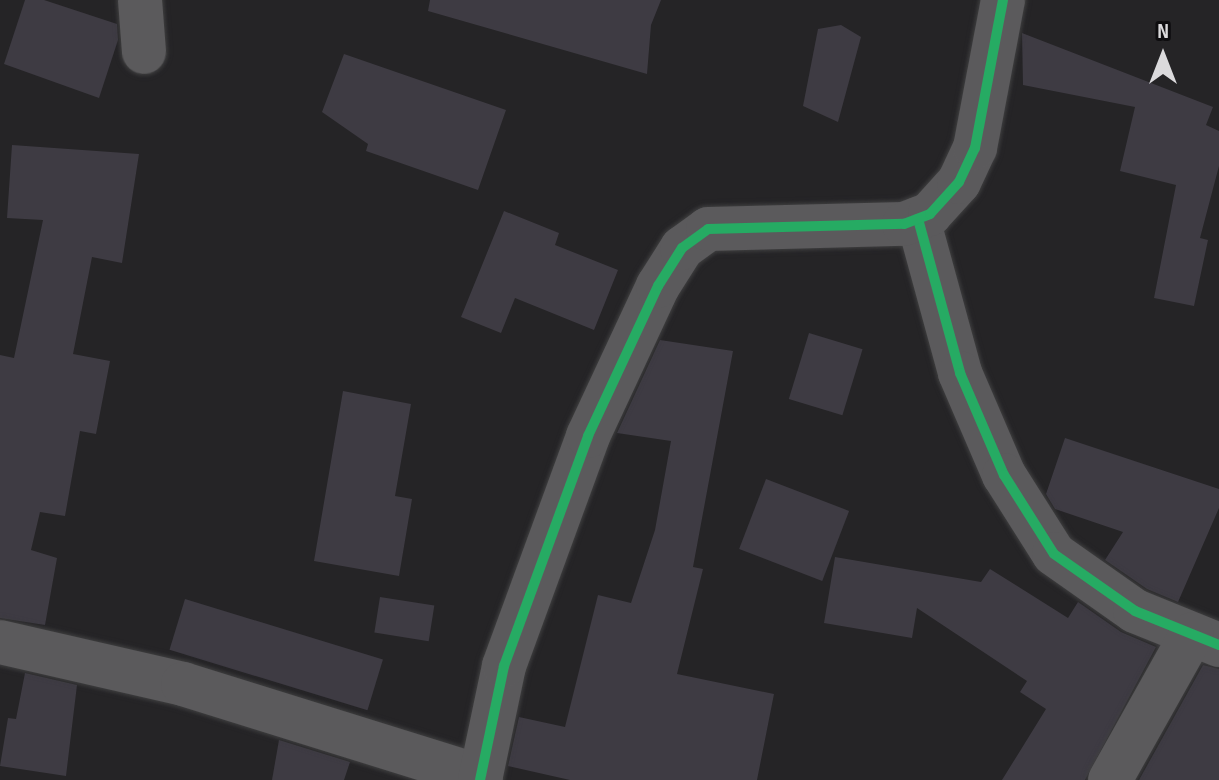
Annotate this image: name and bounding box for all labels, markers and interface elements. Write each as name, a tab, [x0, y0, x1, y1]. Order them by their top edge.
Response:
north arrow	[1123, 16, 1203, 96]
text: N	[1157, 18, 1169, 45]

